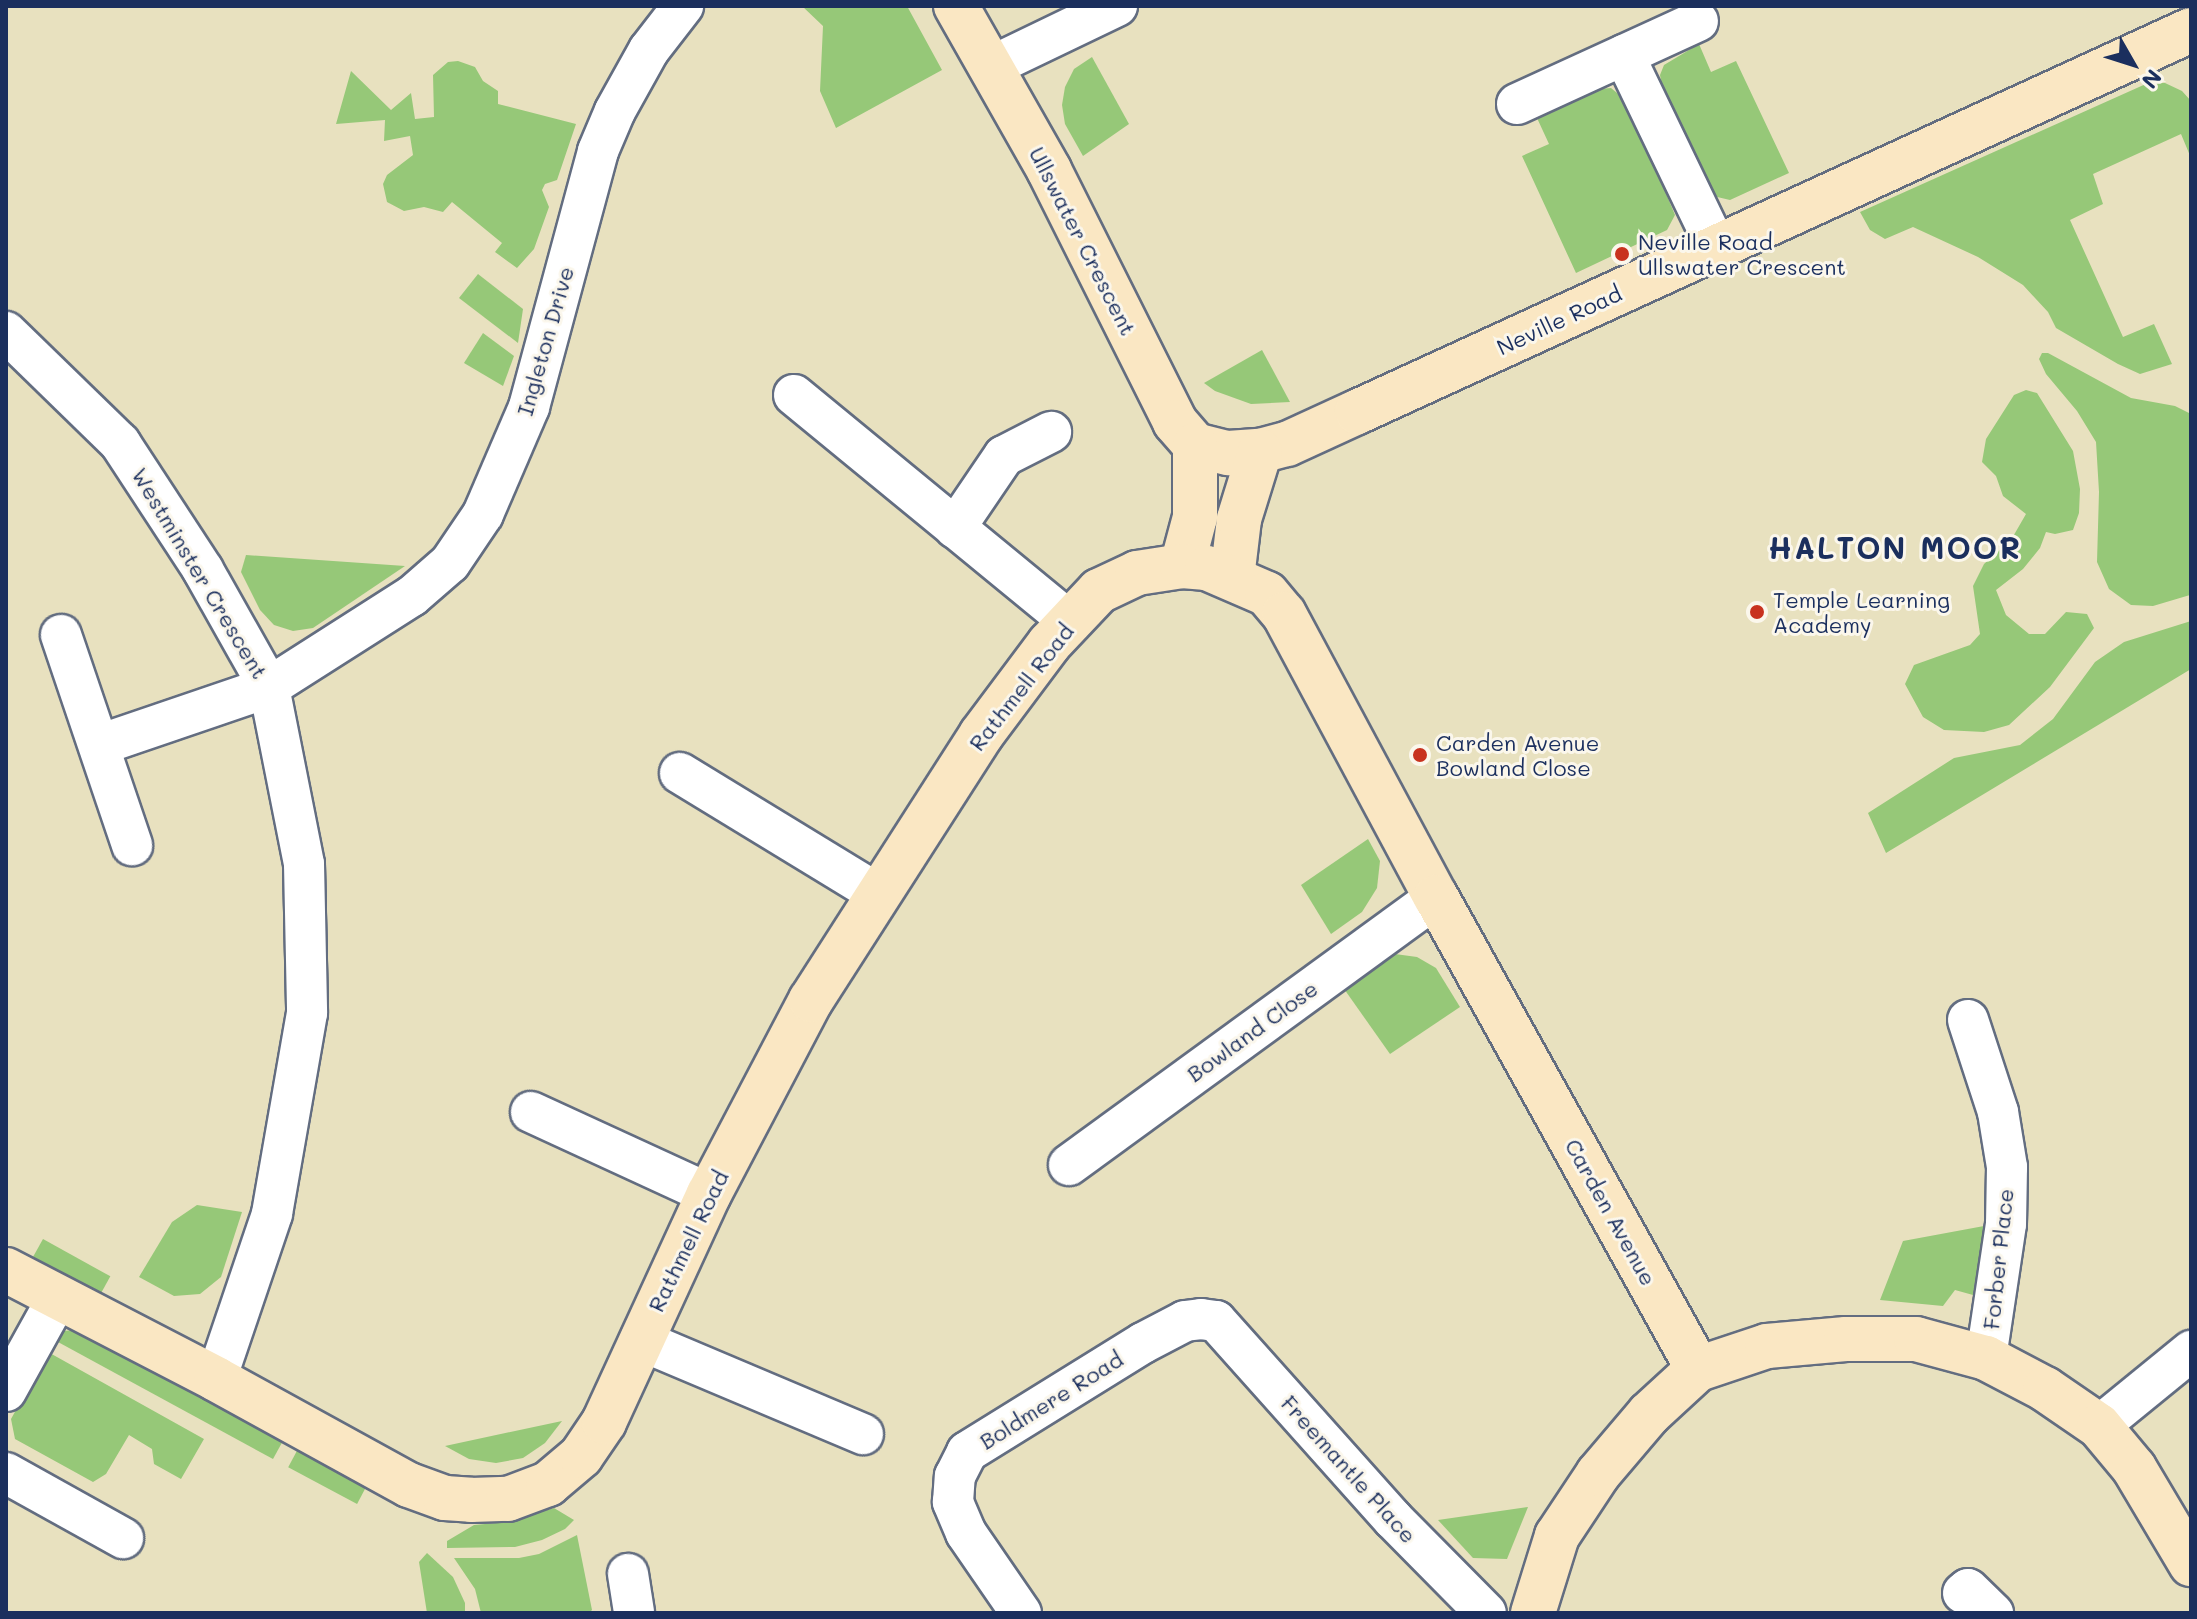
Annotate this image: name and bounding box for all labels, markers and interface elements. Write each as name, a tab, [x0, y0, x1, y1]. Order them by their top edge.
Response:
north arrow	[2093, 24, 2173, 104]
text: N	[2136, 64, 2169, 95]
street label: Ullswater Crescent	[1024, 142, 1142, 340]
place label: Neville Road Ullswater Crescent	[1638, 228, 1846, 280]
marker: Neville Road Ullswater Crescent	[1613, 245, 1631, 263]
street label: Ingleton Drive	[511, 263, 579, 419]
street label: Neville Road	[1492, 280, 1626, 360]
street label: Westminster Crescent	[127, 463, 273, 683]
district label: HALTON MOOR	[1768, 529, 2022, 565]
place label: Temple Learning Academy	[1773, 586, 1950, 638]
marker: Temple Learning Academy	[1748, 603, 1766, 621]
street label: Rathmell Road	[963, 618, 1079, 756]
place label: Carden Avenue Bowland Close	[1436, 729, 1599, 780]
marker: Carden Avenue Bowland Close	[1411, 746, 1429, 764]
street label: Bowland Close	[1182, 975, 1322, 1087]
street label: Carden Avenue	[1560, 1134, 1662, 1290]
street label: Rathmell Road	[642, 1166, 734, 1316]
street label: Forber Place	[1977, 1187, 2019, 1331]
street label: Boldmere Road	[975, 1345, 1127, 1455]
street label: Freemantle Place	[1276, 1390, 1422, 1548]

